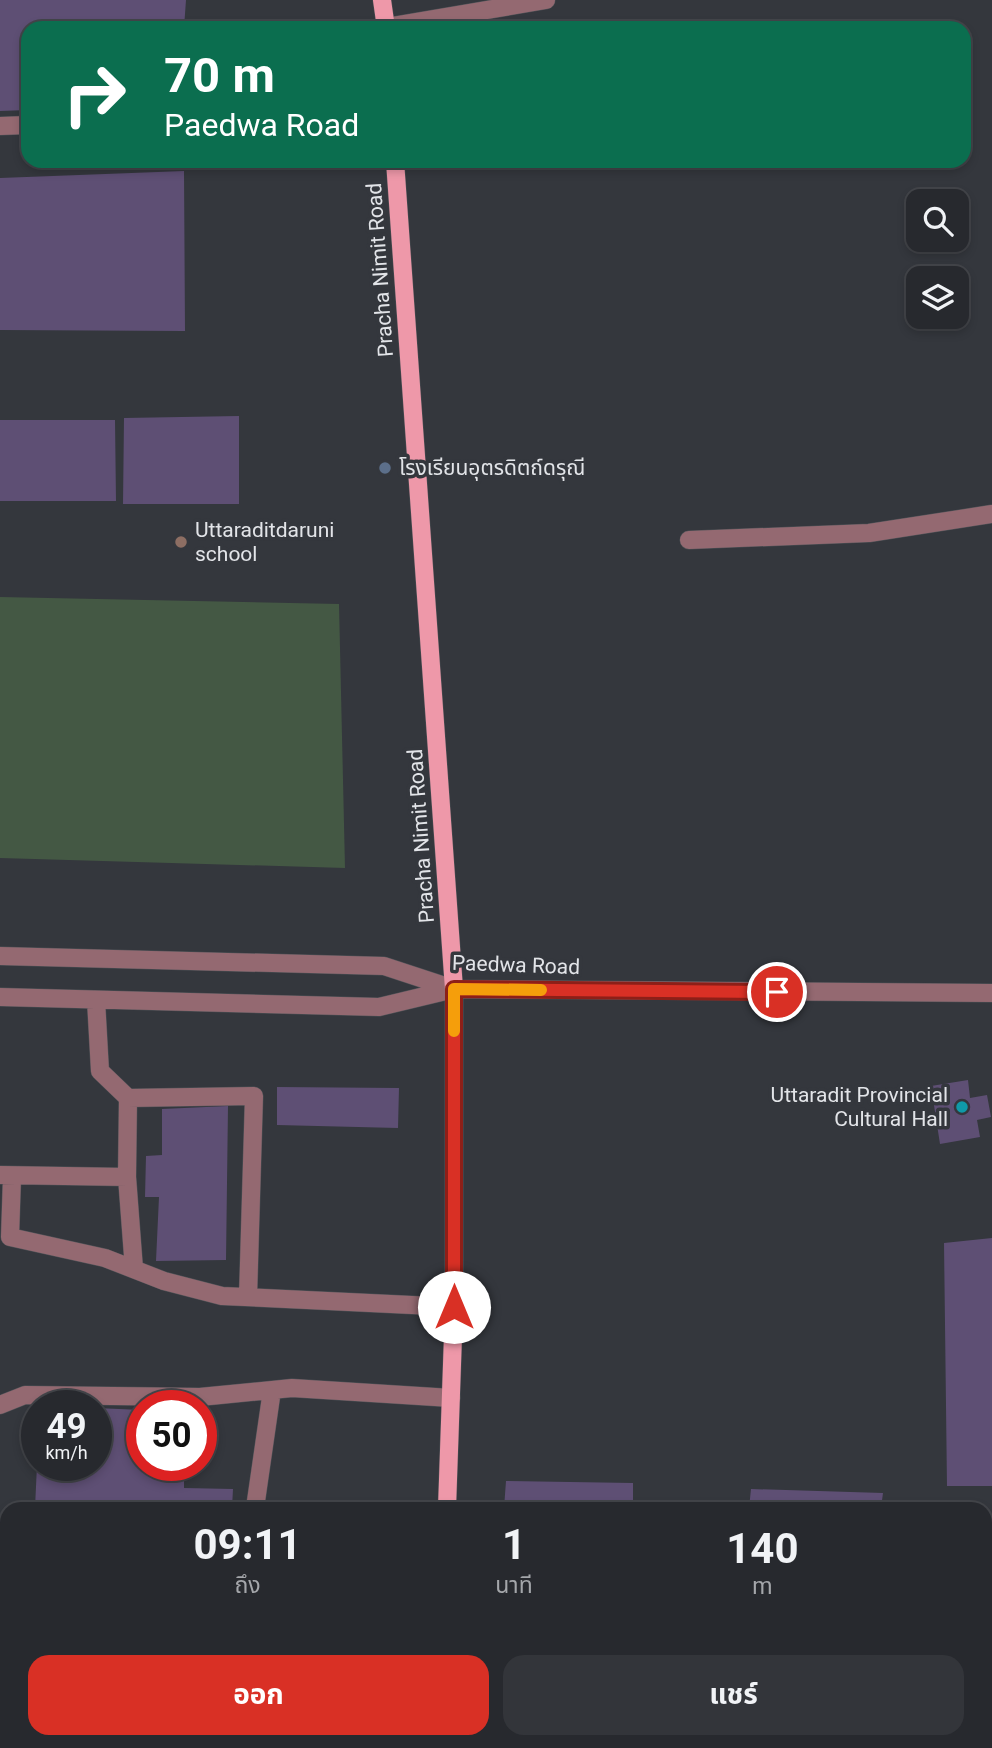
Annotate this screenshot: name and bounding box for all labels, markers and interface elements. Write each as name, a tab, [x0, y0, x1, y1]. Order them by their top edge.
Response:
text: 70 m	[164, 47, 275, 104]
icon: right	[49, 49, 140, 140]
text: Paedwa Road	[164, 106, 359, 144]
street label: Pracha Nimit Road	[362, 182, 398, 358]
map controls	[906, 189, 969, 329]
button: search	[906, 189, 969, 252]
button: layers	[906, 266, 969, 329]
place label: โรงเรียนอุตรดิตถ์ดรุณี	[399, 456, 585, 481]
marker: โรงเรียนอุตรดิตถ์ดรุณี	[377, 460, 393, 476]
place label: Uttaraditdaruni school	[195, 518, 334, 566]
marker: Uttaraditdaruni school	[173, 534, 189, 550]
street label: Pracha Nimit Road	[403, 748, 439, 924]
street label: Paedwa Road	[452, 951, 580, 979]
pin	[747, 962, 807, 1022]
icon: arrive	[758, 973, 796, 1011]
place label: Uttaradit Provincial Cultural Hall	[771, 1083, 948, 1131]
marker: Uttaradit Provincial Cultural Hall	[954, 1099, 970, 1115]
position arrow	[417, 1270, 491, 1344]
speed limit sign: 50	[126, 1390, 217, 1481]
text: 49	[46, 1406, 87, 1447]
text: km/h	[45, 1442, 88, 1463]
text: 09:11	[194, 1520, 302, 1569]
text: 1	[502, 1520, 526, 1569]
text: 140	[726, 1524, 798, 1573]
text: ถึง	[235, 1572, 261, 1599]
text: นาที	[495, 1572, 533, 1599]
text: m	[752, 1573, 772, 1600]
button: ออก	[28, 1655, 489, 1735]
button: แชร์	[503, 1655, 964, 1735]

